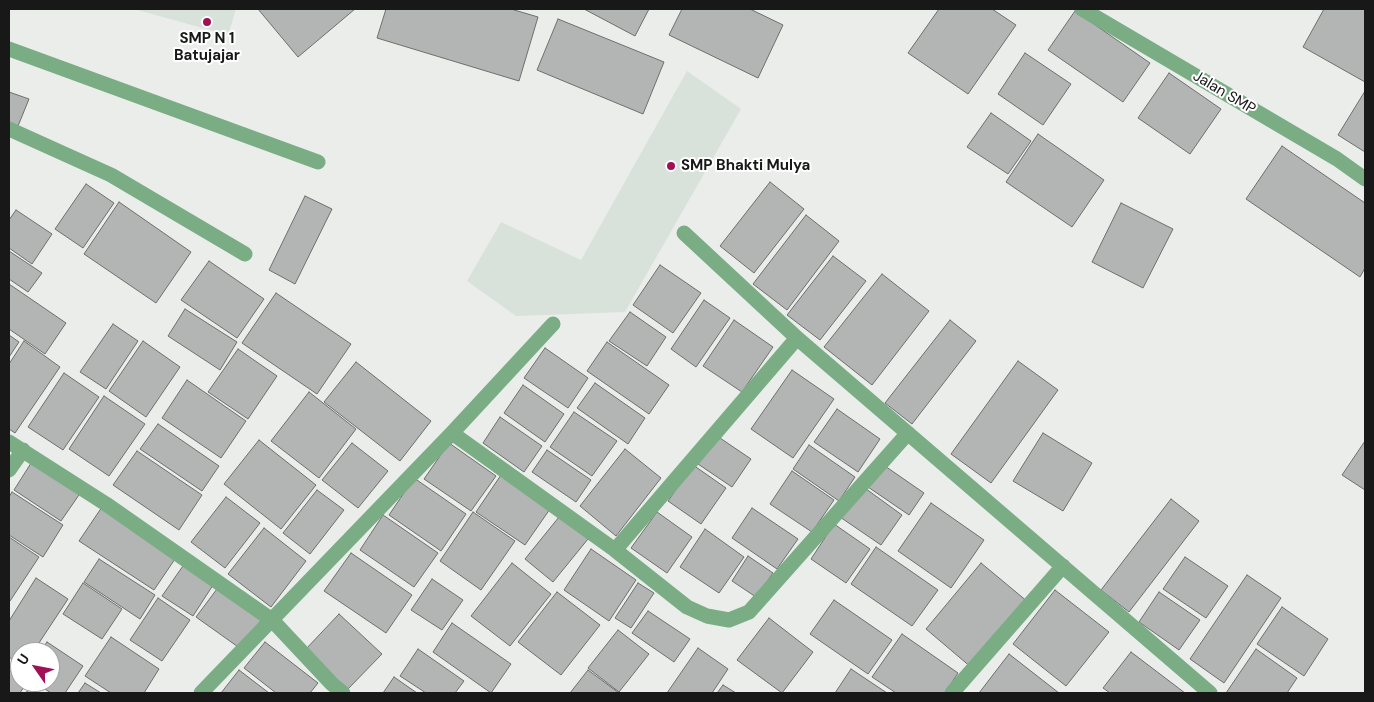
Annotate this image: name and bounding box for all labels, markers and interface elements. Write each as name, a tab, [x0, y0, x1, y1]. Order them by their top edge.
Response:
marker: SMP N 1 Batujajar	[201, 16, 213, 28]
place label: SMP N 1 Batujajar	[174, 30, 240, 65]
street label: Jalan SMP	[1189, 67, 1259, 119]
place label: SMP Bhakti Mulya	[681, 157, 810, 175]
marker: SMP Bhakti Mulya	[665, 160, 677, 172]
north arrow	[10, 642, 60, 692]
text: U	[13, 650, 33, 668]

